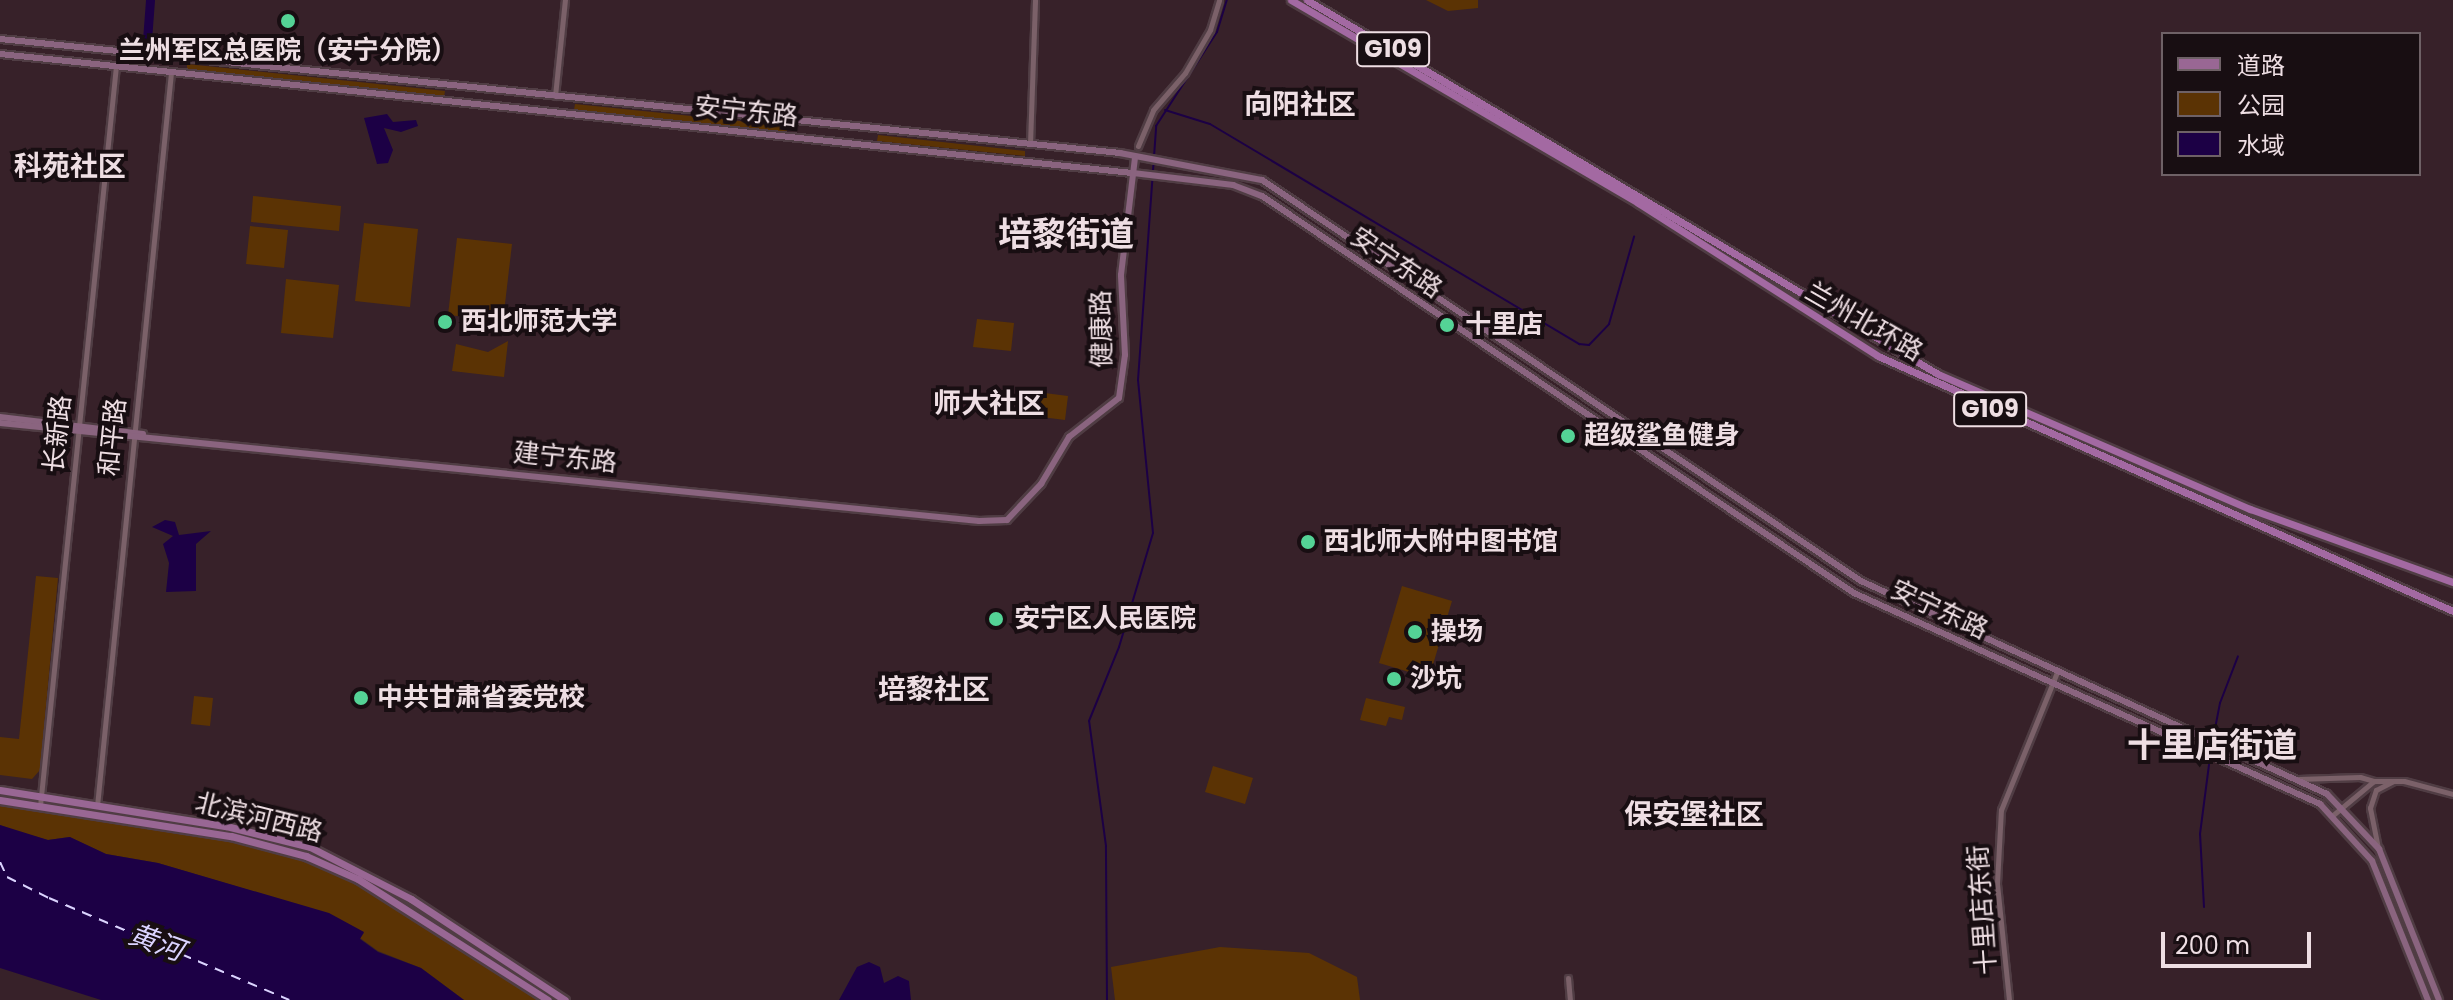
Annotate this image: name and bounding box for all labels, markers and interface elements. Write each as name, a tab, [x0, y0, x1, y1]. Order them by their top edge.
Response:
marker: 兰州军区总医院（安宁分院）	[277, 10, 299, 32]
road number: G109	[1355, 29, 1431, 69]
legend	[2161, 32, 2421, 176]
place label: 兰州军区总医院（安宁分院）	[119, 35, 457, 67]
text: 道路	[2237, 49, 2285, 82]
district label: 向阳社区	[1244, 88, 1356, 122]
text: 公园	[2237, 89, 2285, 122]
street label: 安宁东路	[693, 91, 799, 133]
text: 水域	[2237, 129, 2285, 162]
district label: 科苑社区	[14, 150, 126, 184]
district label: 培黎街道	[998, 215, 1134, 255]
street label: 安宁东路	[1344, 221, 1448, 305]
street label: 兰州北环路	[1800, 276, 1928, 368]
street label: 健康路	[1086, 290, 1118, 368]
place label: 西北师范大学	[461, 306, 617, 338]
place label: 十里店	[1465, 309, 1543, 341]
marker: 西北师范大学	[436, 313, 454, 331]
marker: 十里店	[1436, 314, 1458, 336]
district label: 师大社区	[933, 387, 1045, 421]
road number: G109	[1952, 389, 2028, 429]
street label: 长新路	[38, 394, 78, 474]
street label: 和平路	[93, 397, 133, 477]
place label: 超级鲨鱼健身	[1584, 420, 1740, 452]
marker: 超级鲨鱼健身	[1559, 427, 1577, 445]
street label: 建宁东路	[512, 437, 618, 479]
place label: 西北师大附中图书馆	[1324, 526, 1558, 558]
marker: 西北师大附中图书馆	[1299, 533, 1317, 551]
street label: 安宁东路	[1885, 574, 1993, 646]
place label: 安宁区人民医院	[1014, 603, 1196, 635]
marker: 安宁区人民医院	[985, 608, 1007, 630]
place label: 操场	[1431, 616, 1483, 648]
marker: 操场	[1406, 623, 1424, 641]
place label: 沙坑	[1410, 663, 1462, 695]
marker: 沙坑	[1385, 670, 1403, 688]
district label: 培黎社区	[878, 673, 990, 707]
place label: 中共甘肃省委党校	[377, 682, 585, 714]
marker: 中共甘肃省委党校	[352, 689, 370, 707]
district label: 十里店街道	[2127, 726, 2297, 766]
street label: 北滨河西路	[192, 787, 326, 849]
district label: 保安堡社区	[1624, 798, 1764, 832]
street label: 十里店东街	[1963, 844, 2003, 976]
scale bar	[2165, 916, 2315, 966]
water label: 黄河	[124, 918, 188, 968]
text: 200 m	[2175, 929, 2250, 962]

